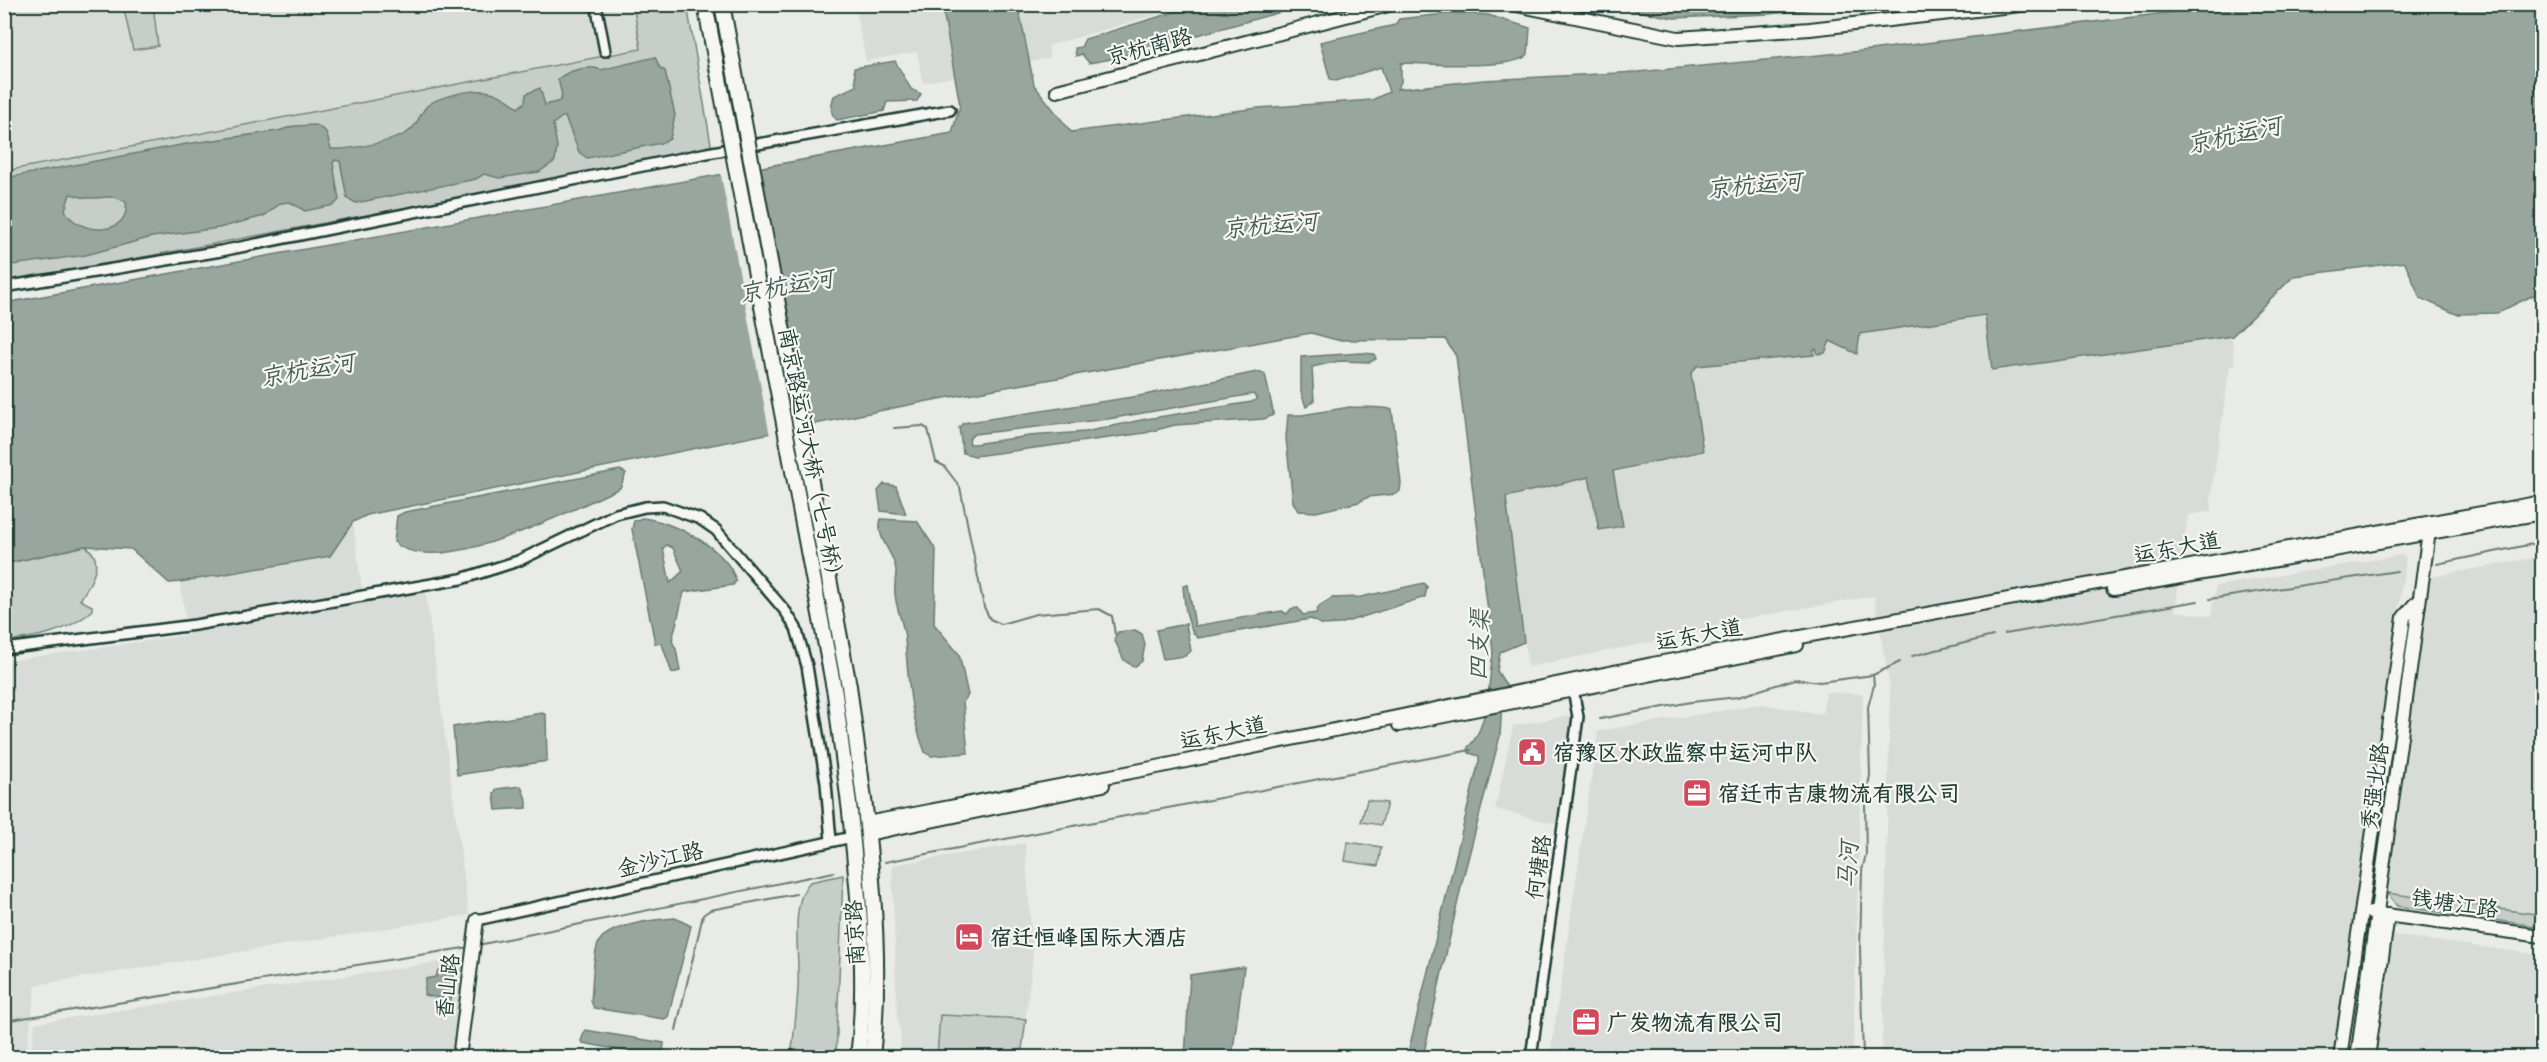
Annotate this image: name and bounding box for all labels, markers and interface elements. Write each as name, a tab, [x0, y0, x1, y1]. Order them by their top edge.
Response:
street label: 京杭南路	[1103, 21, 1196, 74]
water label: 京杭运河	[2184, 109, 2289, 163]
water label: 京杭运河	[1705, 165, 1807, 207]
water label: 京杭运河	[1221, 205, 1323, 247]
water label: 京杭运河	[736, 261, 840, 312]
street label: 南京路运河大桥（七号桥）	[770, 325, 851, 590]
water label: 京杭运河	[257, 345, 361, 396]
street label: 运东大道	[2131, 525, 2223, 572]
water label: 四支渠	[1462, 606, 1498, 682]
street label: 运东大道	[1653, 612, 1745, 659]
street label: 运东大道	[1177, 709, 1270, 758]
public building icon: 宿豫区水政监察中运河中队	[1516, 736, 1548, 768]
place label: 宿豫区水政监察中运河中队	[1553, 738, 1817, 769]
street label: 秀强北路	[2354, 740, 2397, 832]
office icon: 宿迁市吉康物流有限公司	[1681, 777, 1713, 809]
place label: 宿迁市吉康物流有限公司	[1718, 779, 1960, 810]
street label: 何塘路	[1520, 832, 1559, 902]
street label: 金沙江路	[614, 835, 707, 885]
water label: 马河	[1831, 836, 1867, 890]
street label: 钱塘江路	[2409, 883, 2501, 926]
street label: 南京路	[838, 899, 873, 967]
hotel icon: 宿迁恒峰国际大酒店	[953, 921, 985, 953]
place label: 宿迁恒峰国际大酒店	[990, 923, 1188, 954]
street label: 香山路	[429, 952, 468, 1021]
office icon: 广发物流有限公司	[1570, 1006, 1602, 1038]
place label: 广发物流有限公司	[1607, 1008, 1783, 1039]

